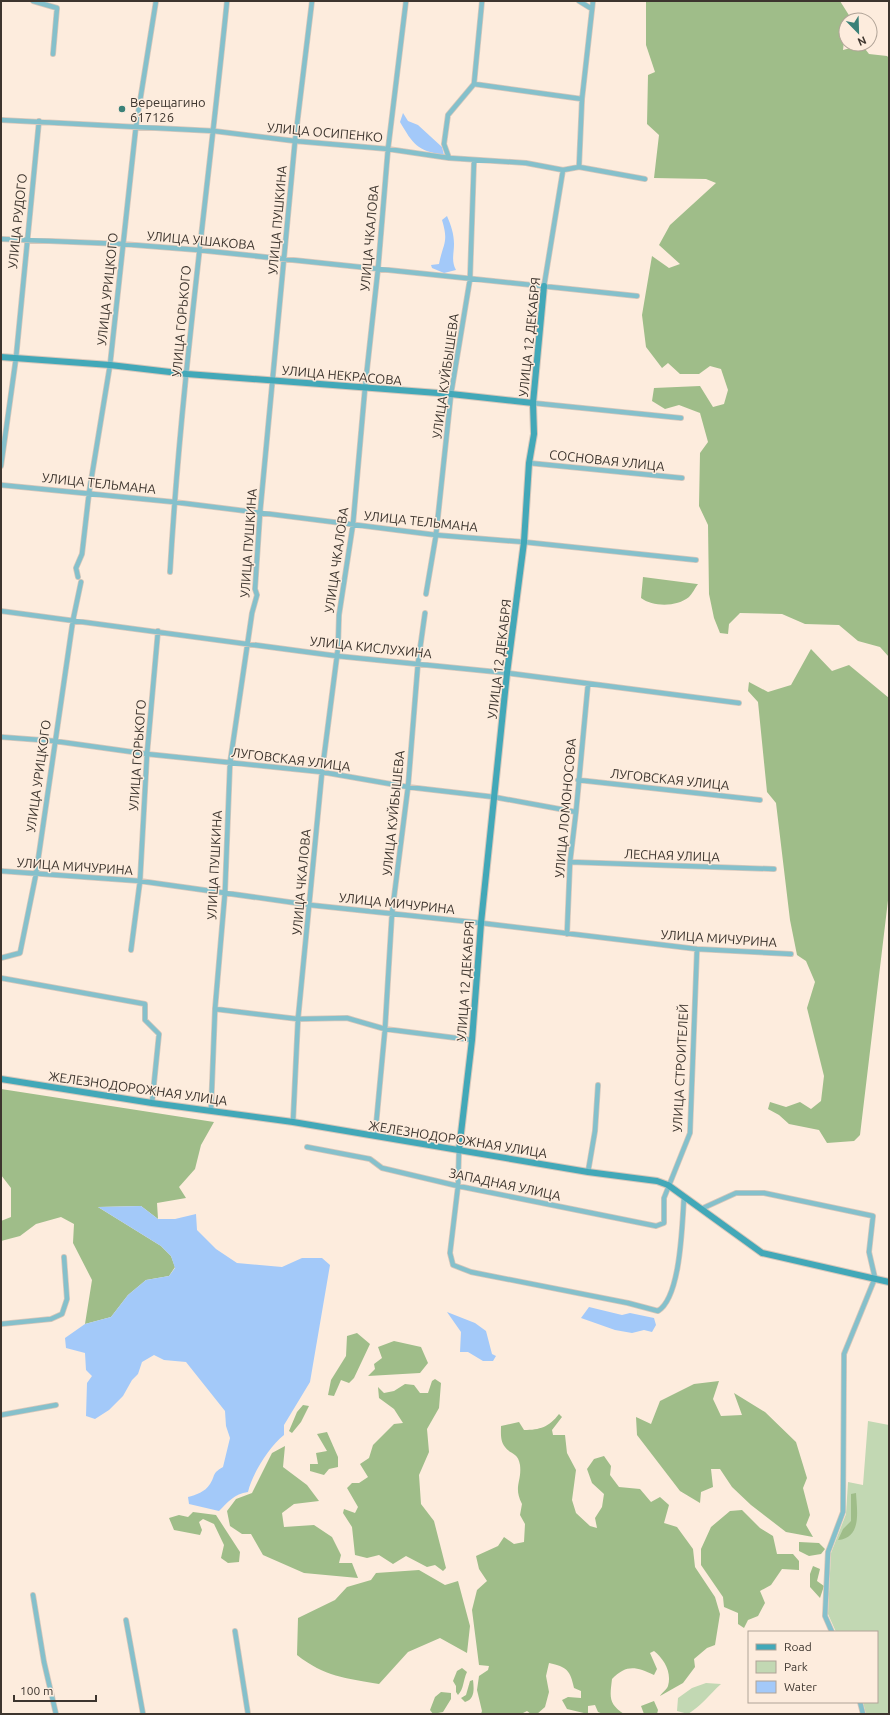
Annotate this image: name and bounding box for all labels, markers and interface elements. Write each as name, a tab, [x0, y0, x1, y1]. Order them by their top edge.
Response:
north arrow	[838, 12, 878, 52]
text: N	[856, 34, 868, 48]
place label: Верещагино 617126	[130, 95, 206, 124]
marker: Верещагино 617126	[117, 104, 127, 114]
street label: УЛИЦА ОСИПЕНКО	[267, 120, 383, 144]
street label: УЛИЦА ПУШКИНА	[265, 164, 289, 275]
street label: УЛИЦА РУДОГО	[5, 173, 29, 269]
street label: УЛИЦА ЧКАЛОВА	[357, 184, 381, 292]
street label: УЛИЦА УШАКОВА	[146, 228, 256, 252]
street label: УЛИЦА УРИЦКОГО	[94, 232, 120, 346]
street label: УЛИЦА ГОРЬКОГО	[169, 265, 193, 377]
street label: УЛИЦА 12 ДЕКАБРЯ	[516, 276, 542, 398]
street label: УЛИЦА КУЙБЫШЕВА	[429, 312, 461, 439]
street label: УЛИЦА НЕКРАСОВА	[281, 363, 403, 387]
street label: СОСНОВАЯ УЛИЦА	[549, 447, 666, 473]
street label: УЛИЦА ТЕЛЬМАНА	[41, 470, 157, 496]
street label: УЛИЦА ПУШКИНА	[237, 487, 259, 598]
street label: УЛИЦА ЧКАЛОВА	[322, 506, 350, 614]
street label: УЛИЦА ТЕЛЬМАНА	[363, 508, 479, 534]
street label: УЛИЦА 12 ДЕКАБРЯ	[485, 598, 513, 720]
street label: УЛИЦА КИСЛУХИНА	[309, 634, 433, 660]
street label: УЛИЦА ГОРЬКОГО	[126, 699, 148, 811]
street label: УЛИЦА УРИЦКОГО	[23, 719, 53, 833]
street label: УЛИЦА ЛОМОНОСОВА	[552, 737, 578, 878]
street label: ЛУГОВСКАЯ УЛИЦА	[231, 745, 352, 773]
street label: УЛИЦА КУЙБЫШЕВА	[379, 749, 407, 876]
street label: ЛУГОВСКАЯ УЛИЦА	[610, 766, 731, 792]
street label: УЛИЦА ПУШКИНА	[204, 809, 224, 920]
street label: УЛИЦА ЧКАЛОВА	[289, 828, 313, 936]
street label: ЛЕСНАЯ УЛИЦА	[624, 846, 721, 864]
street label: УЛИЦА МИЧУРИНА	[16, 855, 134, 877]
street label: УЛИЦА МИЧУРИНА	[338, 890, 456, 916]
street label: УЛИЦА 12 ДЕКАБРЯ	[454, 920, 476, 1042]
street label: УЛИЦА МИЧУРИНА	[660, 927, 778, 949]
street label: УЛИЦА СТРОИТЕЛЕЙ	[670, 1003, 690, 1133]
street label: ЖЕЛЕЗНОДОРОЖНАЯ УЛИЦА	[48, 1069, 229, 1108]
street label: ЖЕЛЕЗНОДОРОЖНАЯ УЛИЦА	[368, 1118, 549, 1160]
street label: ЗАПАДНАЯ УЛИЦА	[448, 1165, 563, 1203]
legend	[748, 1631, 878, 1703]
text: Road	[784, 1640, 812, 1653]
text: Park	[784, 1660, 808, 1673]
scale bar	[14, 1677, 96, 1703]
text: Water	[784, 1680, 817, 1693]
text: 100 m	[20, 1684, 53, 1697]

